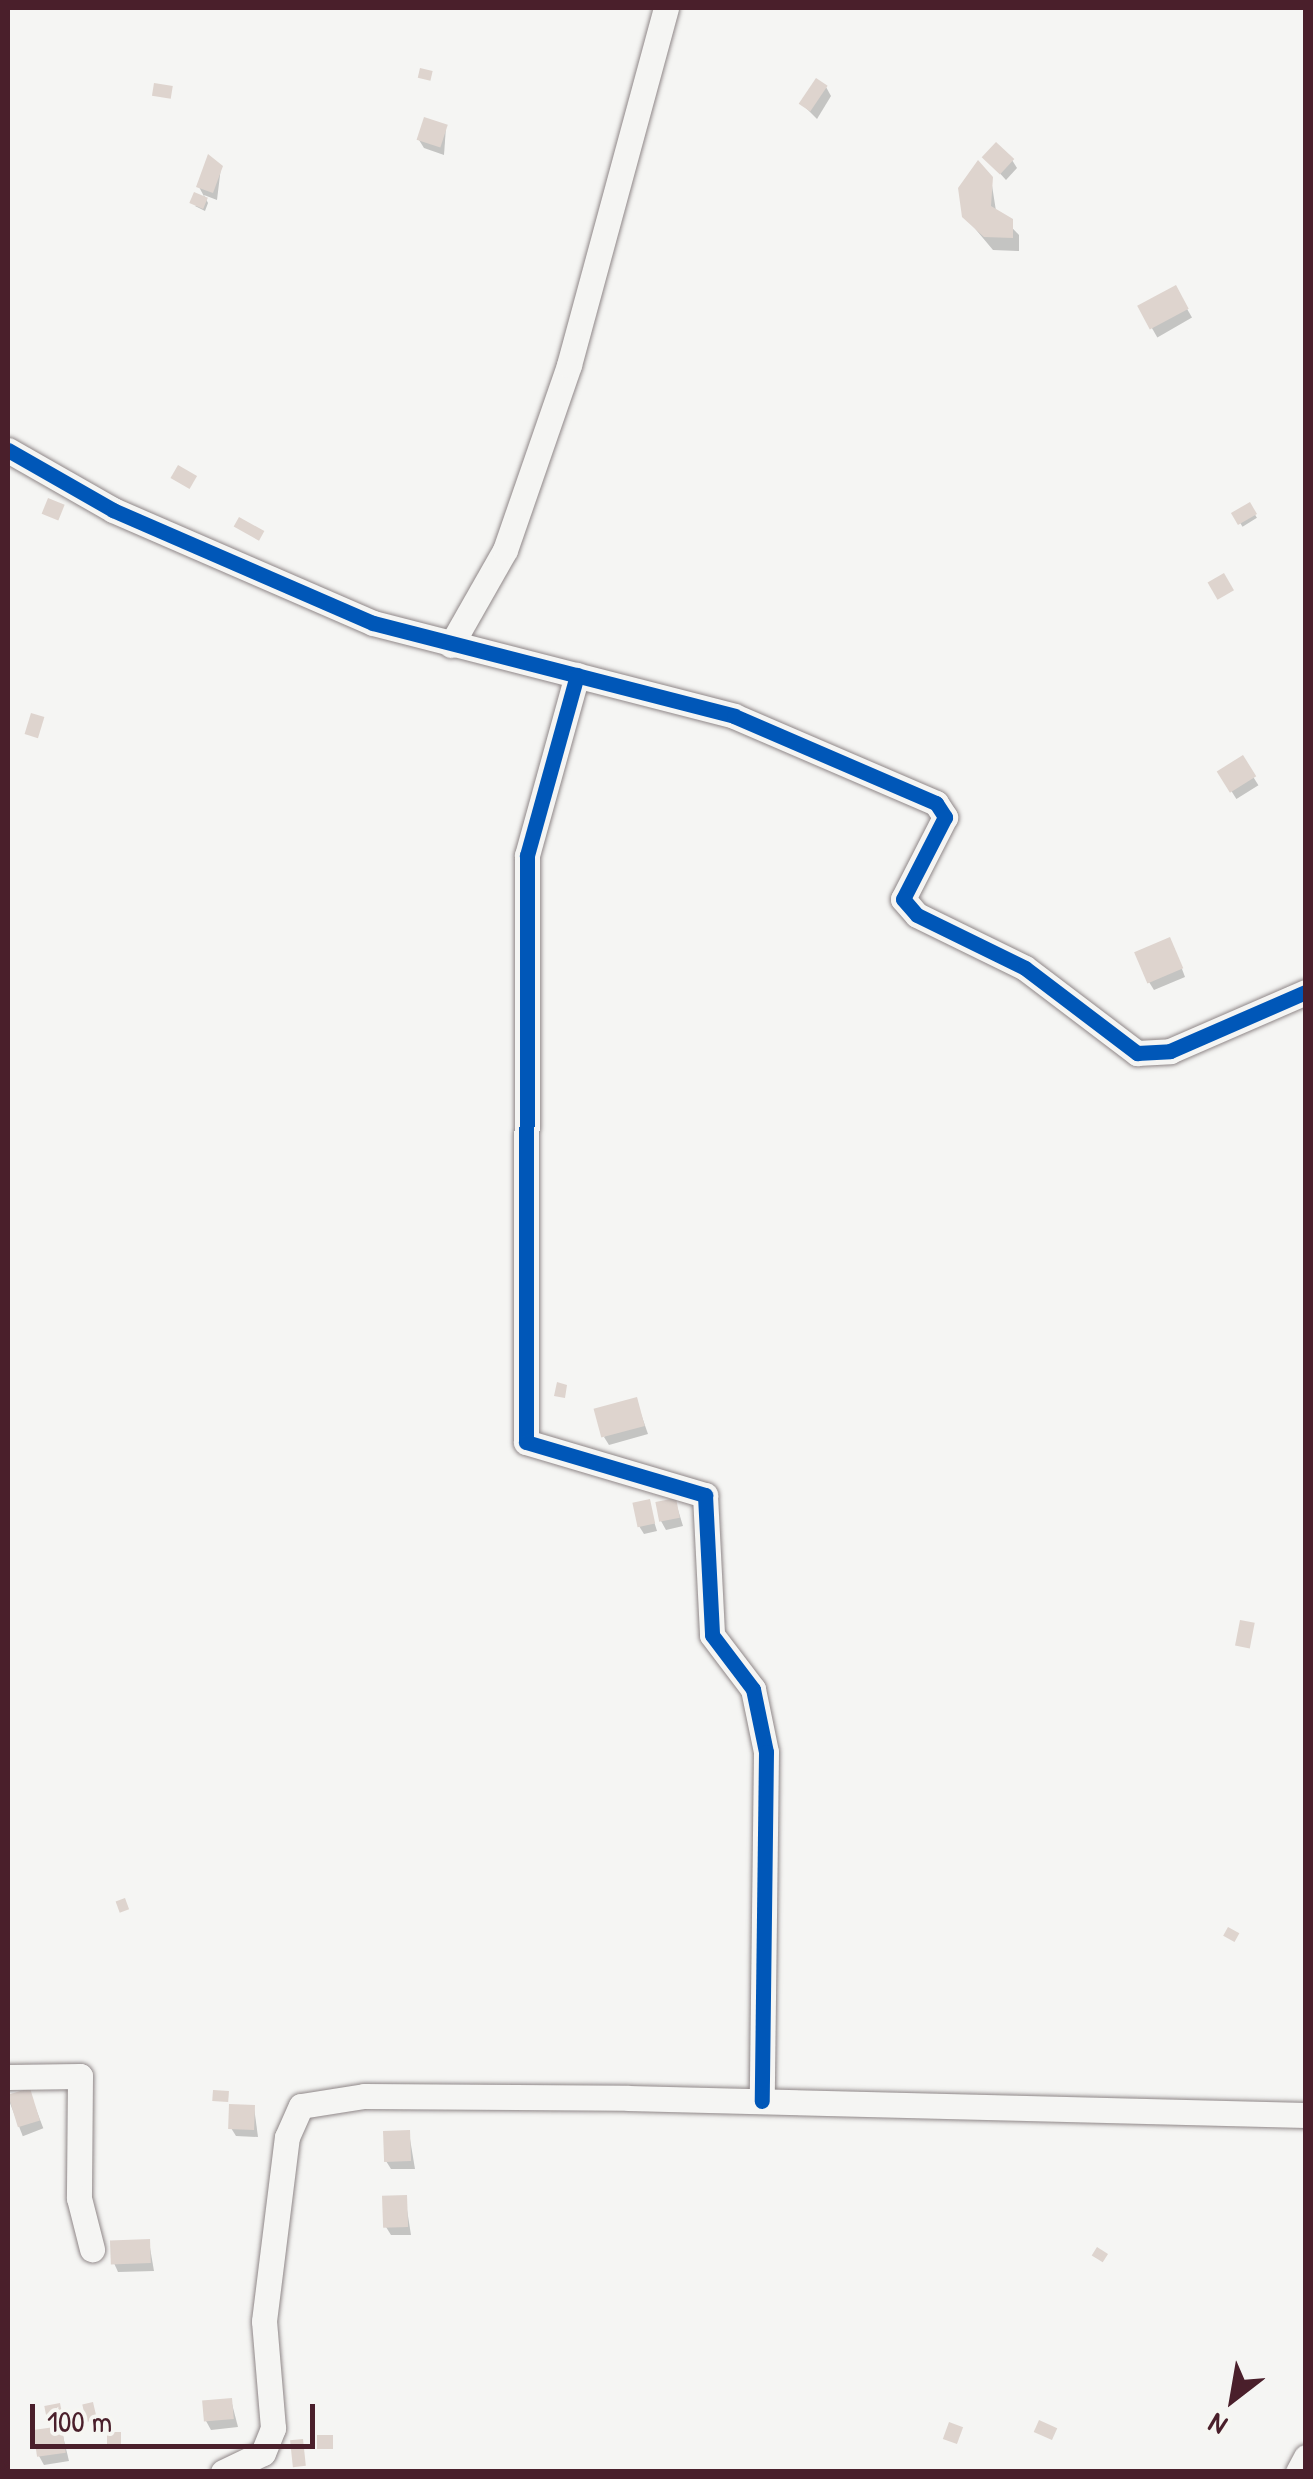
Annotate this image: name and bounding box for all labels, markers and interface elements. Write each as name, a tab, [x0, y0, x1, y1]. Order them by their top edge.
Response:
north arrow	[1183, 2349, 1283, 2449]
scale bar	[35, 2384, 320, 2446]
text: 100 m	[47, 2401, 112, 2441]
text: N	[1201, 2405, 1234, 2445]

